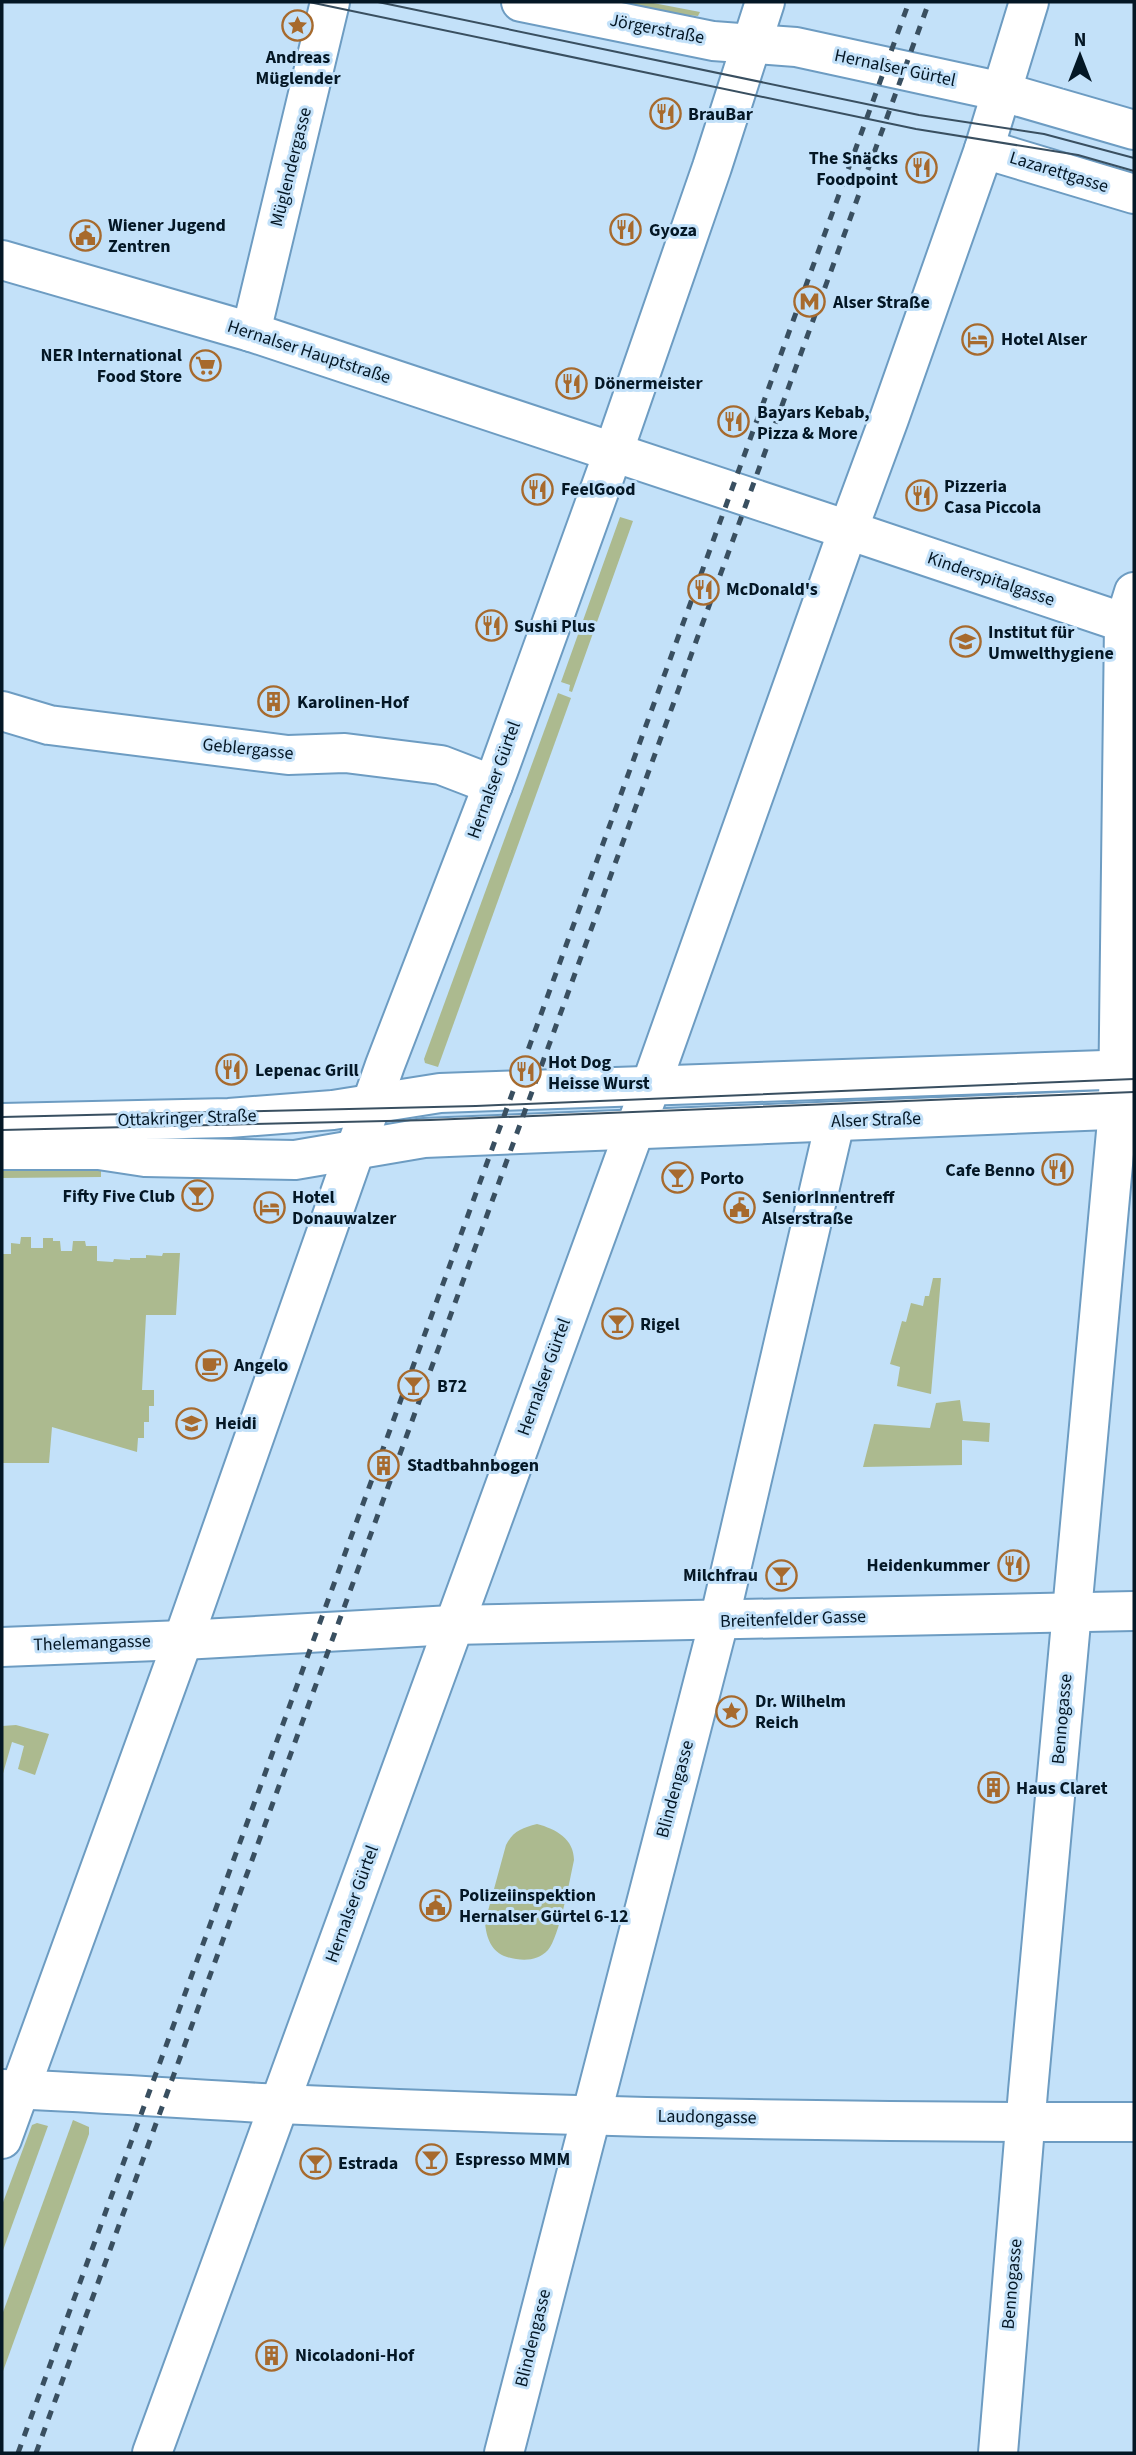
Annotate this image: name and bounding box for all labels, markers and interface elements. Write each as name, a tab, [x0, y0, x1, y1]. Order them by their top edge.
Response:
street label: Jörgerstraße	[608, 8, 706, 50]
place icon: Andreas Müglender	[281, 9, 315, 43]
north arrow	[1045, 21, 1115, 91]
text: N	[1074, 27, 1086, 54]
street label: Hernalser Gürtel	[832, 43, 958, 93]
place label: Andreas Müglender	[255, 45, 341, 91]
restaurant icon: BrauBar	[648, 97, 682, 131]
place label: BrauBar	[688, 102, 754, 127]
street label: Müglendergasse	[264, 105, 318, 229]
street label: Lazarettgasse	[1006, 145, 1112, 199]
place label: The Snäcks Foodpoint	[809, 146, 898, 192]
restaurant icon: The Snäcks Foodpoint	[904, 151, 938, 185]
place label: Wiener Jugend Zentren	[108, 213, 226, 259]
restaurant icon: Gyoza	[609, 213, 643, 247]
public building icon: Wiener Jugend Zentren	[68, 218, 102, 252]
place label: Gyoza	[649, 218, 697, 243]
metro station icon: Alser Straße	[793, 285, 827, 319]
place label: Alser Straße	[832, 290, 930, 315]
street label: Hernalser Hauptstraße	[224, 314, 394, 390]
hotel icon: Hotel Alser	[961, 322, 995, 356]
place label: Hotel Alser	[1001, 327, 1088, 352]
place label: NER International Food Store	[41, 343, 182, 389]
supermarket icon: NER International Food Store	[188, 348, 222, 382]
restaurant icon: Dönermeister	[554, 366, 588, 400]
place label: Dönermeister	[594, 371, 703, 396]
place label: Bayars Kebab, Pizza & More	[757, 400, 870, 446]
restaurant icon: Bayars Kebab, Pizza & More	[717, 405, 751, 439]
restaurant icon: FeelGood	[521, 472, 555, 506]
place label: Pizzeria Casa Piccola	[944, 474, 1041, 520]
place label: FeelGood	[561, 477, 636, 502]
restaurant icon: Pizzeria Casa Piccola	[904, 479, 938, 513]
street label: Kinderspitalgasse	[924, 546, 1058, 612]
restaurant icon: McDonald's	[686, 572, 720, 606]
place label: McDonald's	[726, 577, 818, 602]
restaurant icon: Sushi Plus	[474, 609, 508, 643]
place label: Sushi Plus	[514, 614, 595, 639]
place label: Institut für Umwelthygiene	[988, 620, 1114, 666]
school or university icon: Institut für Umwelthygiene	[948, 625, 982, 659]
building icon: Karolinen-Hof	[257, 685, 291, 719]
place label: Karolinen-Hof	[297, 690, 410, 715]
street label: Hernalser Gürtel	[461, 718, 527, 842]
street label: Geblergasse	[201, 732, 295, 766]
place label: Hot Dog Heisse Wurst	[548, 1050, 650, 1096]
restaurant icon: Lepenac Grill	[215, 1053, 249, 1087]
restaurant icon: Hot Dog Heisse Wurst	[508, 1055, 542, 1089]
place label: Lepenac Grill	[255, 1058, 359, 1083]
street label: Ottakringer Straße	[117, 1103, 257, 1133]
street label: Alser Straße	[831, 1106, 922, 1134]
restaurant icon: Cafe Benno	[1041, 1153, 1075, 1187]
place label: Cafe Benno	[945, 1158, 1035, 1183]
bar icon: Porto	[660, 1161, 694, 1195]
place label: Porto	[700, 1166, 744, 1191]
bar icon: Fifty Five Club	[181, 1179, 215, 1213]
place label: Fifty Five Club	[62, 1184, 175, 1209]
place label: Hotel Donauwalzer	[292, 1185, 397, 1231]
place label: SeniorInnentreff Alserstraße	[761, 1185, 895, 1231]
hotel icon: Hotel Donauwalzer	[252, 1190, 286, 1224]
public building icon: SeniorInnentreff Alserstraße	[722, 1190, 756, 1224]
bar icon: Rigel	[600, 1307, 634, 1341]
place label: Rigel	[640, 1312, 680, 1337]
street label: Hernalser Gürtel	[511, 1315, 577, 1439]
cafe icon: Angelo	[194, 1348, 228, 1382]
place label: Angelo	[233, 1353, 288, 1378]
bar icon: B72	[397, 1369, 431, 1403]
place label: B72	[437, 1374, 467, 1399]
school or university icon: Heidi	[175, 1406, 209, 1440]
place label: Heidi	[215, 1411, 257, 1436]
building icon: Stadtbahnbogen	[367, 1448, 401, 1482]
place label: Stadtbahnbogen	[407, 1453, 539, 1478]
restaurant icon: Heidenkummer	[996, 1548, 1030, 1582]
place label: Heidenkummer	[867, 1553, 991, 1578]
bar icon: Milchfrau	[764, 1558, 798, 1592]
place label: Milchfrau	[683, 1563, 758, 1588]
street label: Breitenfelder Gasse	[720, 1604, 867, 1634]
street label: Thelemangasse	[33, 1628, 151, 1658]
street label: Bennogasse	[1046, 1673, 1078, 1765]
place label: Dr. Wilhelm Reich	[755, 1689, 846, 1735]
place icon: Dr. Wilhelm Reich	[715, 1694, 749, 1728]
street label: Blindengasse	[650, 1737, 700, 1841]
building icon: Haus Claret	[976, 1771, 1010, 1805]
place label: Haus Claret	[1016, 1776, 1108, 1801]
street label: Hernalser Gürtel	[319, 1842, 385, 1966]
place label: Polizeiinspektion Hernalser Gürtel 6-12	[459, 1883, 629, 1929]
public building icon: Polizeiinspektion Hernalser Gürtel 6-12	[419, 1888, 453, 1922]
street label: Laudongasse	[657, 2104, 757, 2130]
bar icon: Espresso MMM	[415, 2142, 449, 2176]
bar icon: Estrada	[298, 2146, 332, 2180]
place label: Espresso MMM	[455, 2147, 570, 2172]
place label: Estrada	[338, 2151, 398, 2176]
street label: Bennogasse	[996, 2238, 1028, 2330]
street label: Blindengasse	[509, 2286, 557, 2390]
building icon: Nicoladoni-Hof	[255, 2338, 289, 2372]
place label: Nicoladoni-Hof	[295, 2343, 415, 2368]

